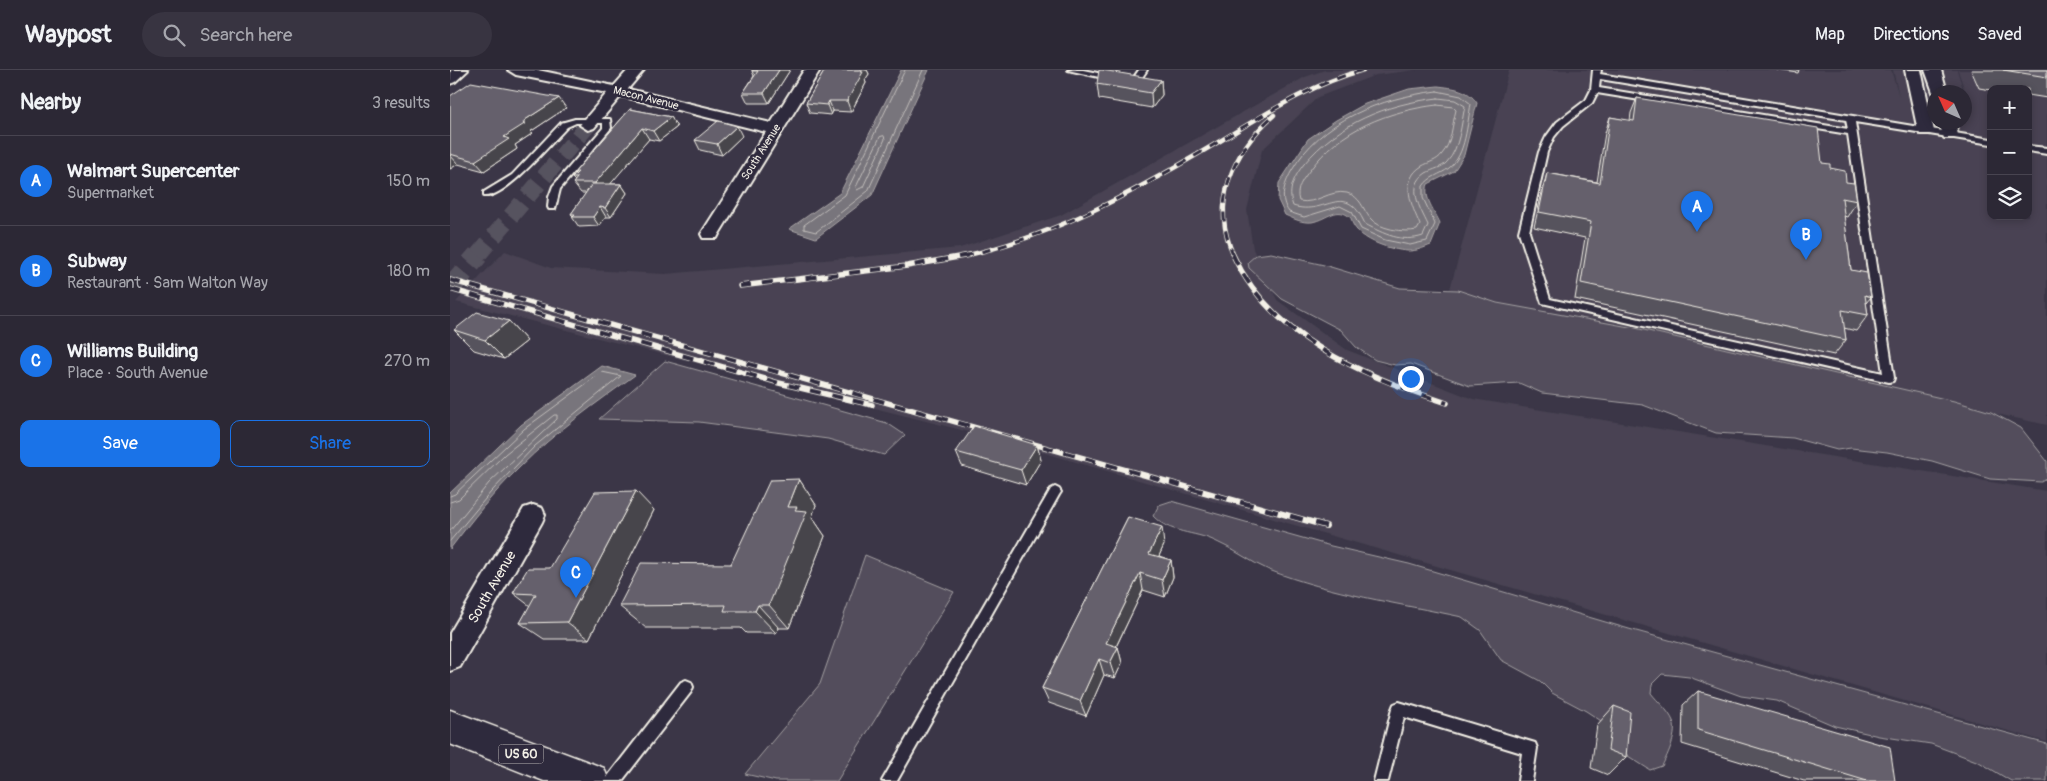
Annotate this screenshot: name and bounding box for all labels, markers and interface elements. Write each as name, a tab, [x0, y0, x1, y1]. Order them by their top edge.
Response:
search box	[142, 12, 492, 57]
text: Waypost	[25, 20, 112, 49]
icon: search	[160, 21, 188, 49]
text: Search here	[200, 23, 292, 47]
text: Map	[1815, 23, 1845, 46]
text: Directions	[1873, 23, 1949, 46]
text: Saved	[1977, 23, 2022, 46]
street label: Macon Avenue	[612, 84, 681, 113]
north arrow	[1927, 85, 1972, 130]
map controls	[1987, 85, 2032, 220]
button: +	[1987, 85, 2032, 130]
text: Nearby	[20, 89, 81, 116]
text: 3 results	[372, 93, 430, 113]
street label: South Avenue	[739, 121, 784, 182]
button: −	[1987, 130, 2032, 175]
text: Walmart Supercenter	[67, 159, 240, 183]
text: A	[31, 171, 41, 191]
text: 150 m	[386, 171, 430, 191]
button: layers	[1987, 175, 2032, 220]
text: Supermarket	[67, 183, 154, 203]
pin: A	[1681, 191, 1713, 232]
pin: B	[1790, 219, 1822, 260]
text: Subway	[67, 249, 127, 273]
text: B	[31, 261, 41, 281]
text: 180 m	[387, 261, 430, 281]
text: Restaurant · Sam Walton Way	[67, 273, 268, 293]
text: Williams Building	[67, 339, 198, 363]
text: C	[31, 351, 41, 371]
text: 270 m	[384, 351, 430, 371]
text: Place · South Avenue	[67, 363, 208, 383]
your location	[1398, 366, 1424, 392]
button: Save	[20, 420, 220, 467]
button: Share	[230, 420, 430, 467]
street label: South Avenue	[464, 548, 520, 626]
pin: C	[560, 557, 592, 598]
road number: US 60	[498, 744, 544, 764]

